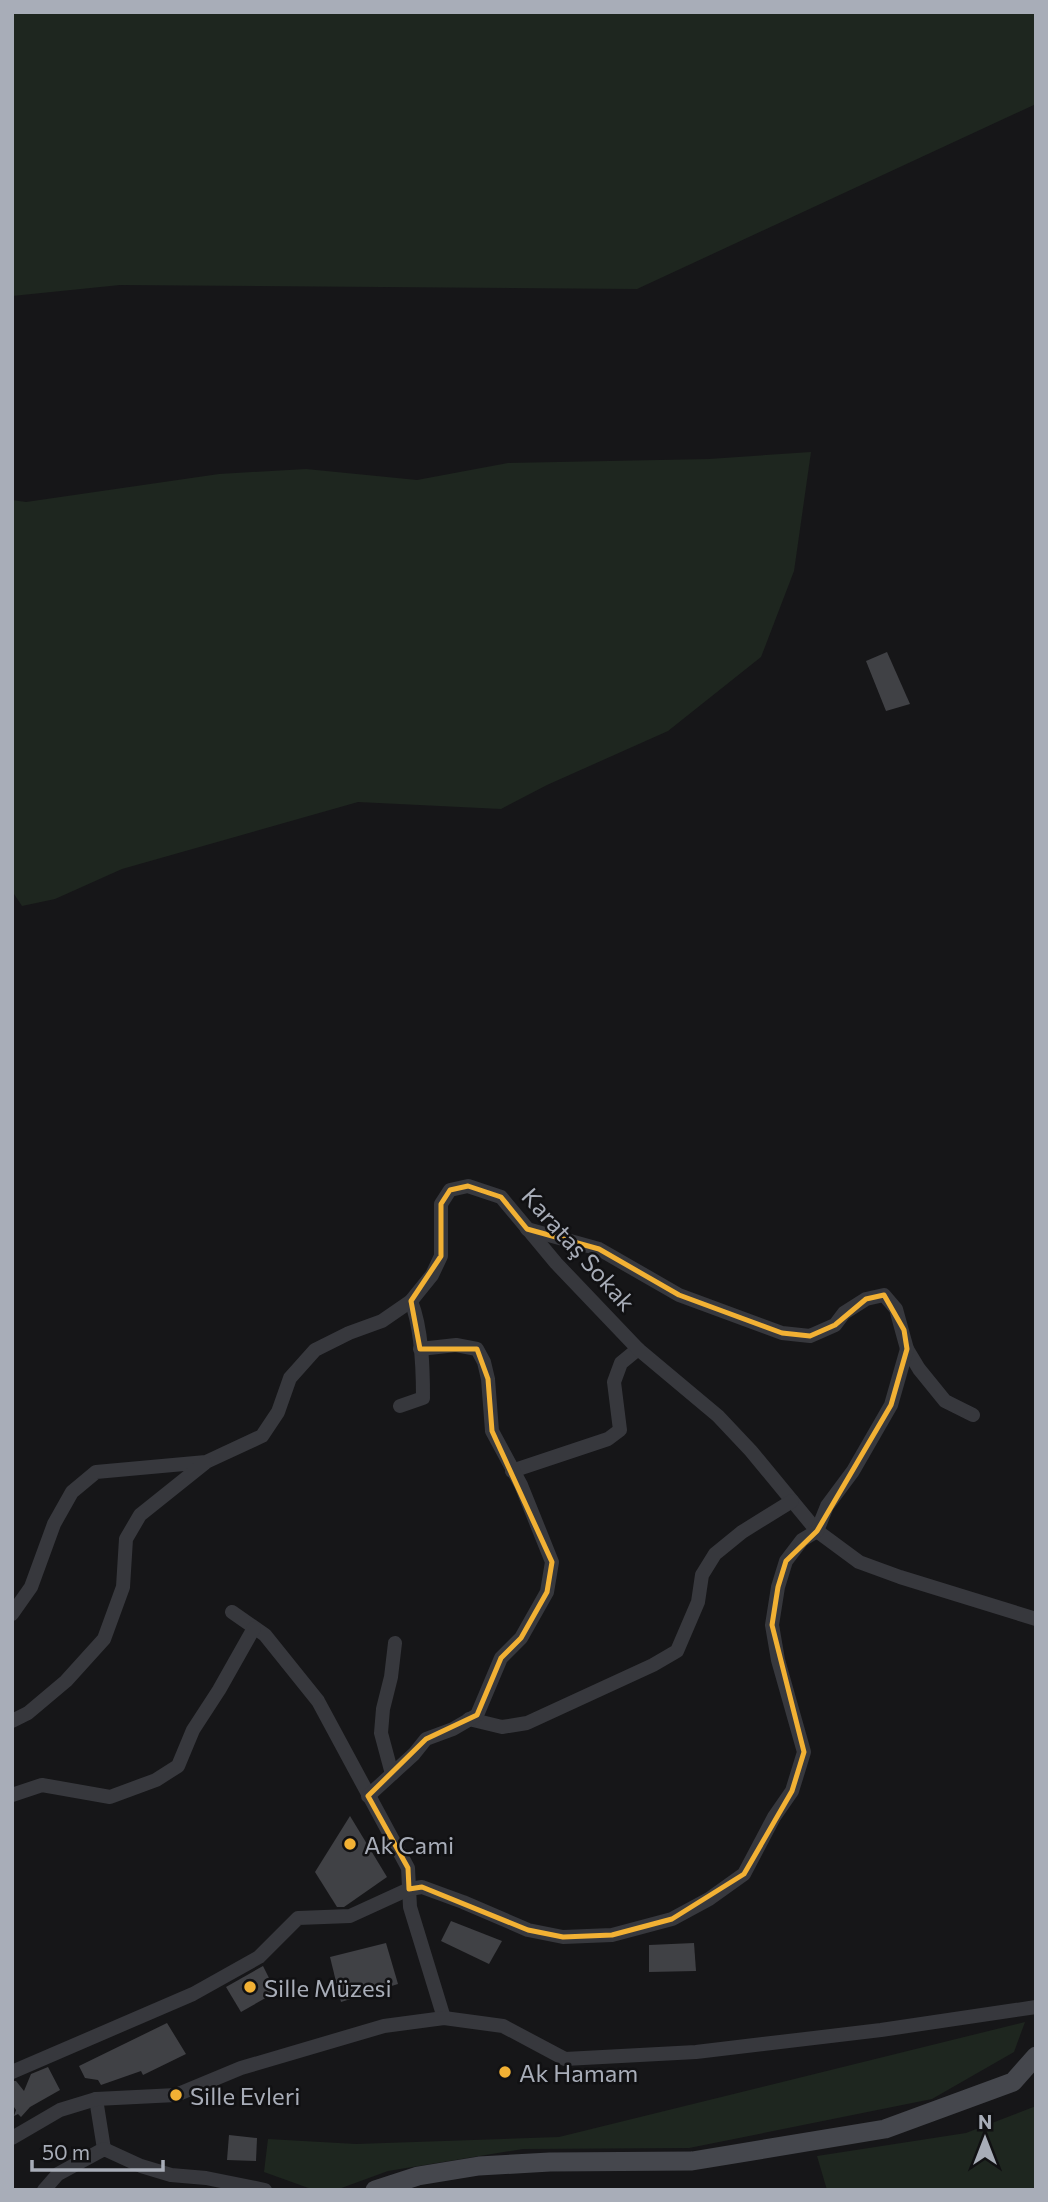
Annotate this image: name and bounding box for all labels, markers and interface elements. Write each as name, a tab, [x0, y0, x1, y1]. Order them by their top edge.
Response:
street label: Karataş Sokak	[516, 1182, 642, 1316]
place label: Ak Cami	[364, 1830, 454, 1859]
marker: Ak Cami	[342, 1836, 358, 1852]
place label: Sille Müzesi	[264, 1973, 392, 2002]
marker: Sille Müzesi	[242, 1979, 258, 1995]
place label: Ak Hamam	[519, 2058, 638, 2087]
marker: Ak Hamam	[497, 2064, 513, 2080]
place label: Sille Evleri	[190, 2081, 300, 2110]
marker: Sille Evleri	[168, 2087, 184, 2103]
north arrow	[950, 2104, 1020, 2174]
text: N	[978, 2110, 992, 2133]
scale bar	[32, 2128, 163, 2172]
text: 50 m	[42, 2139, 90, 2164]

